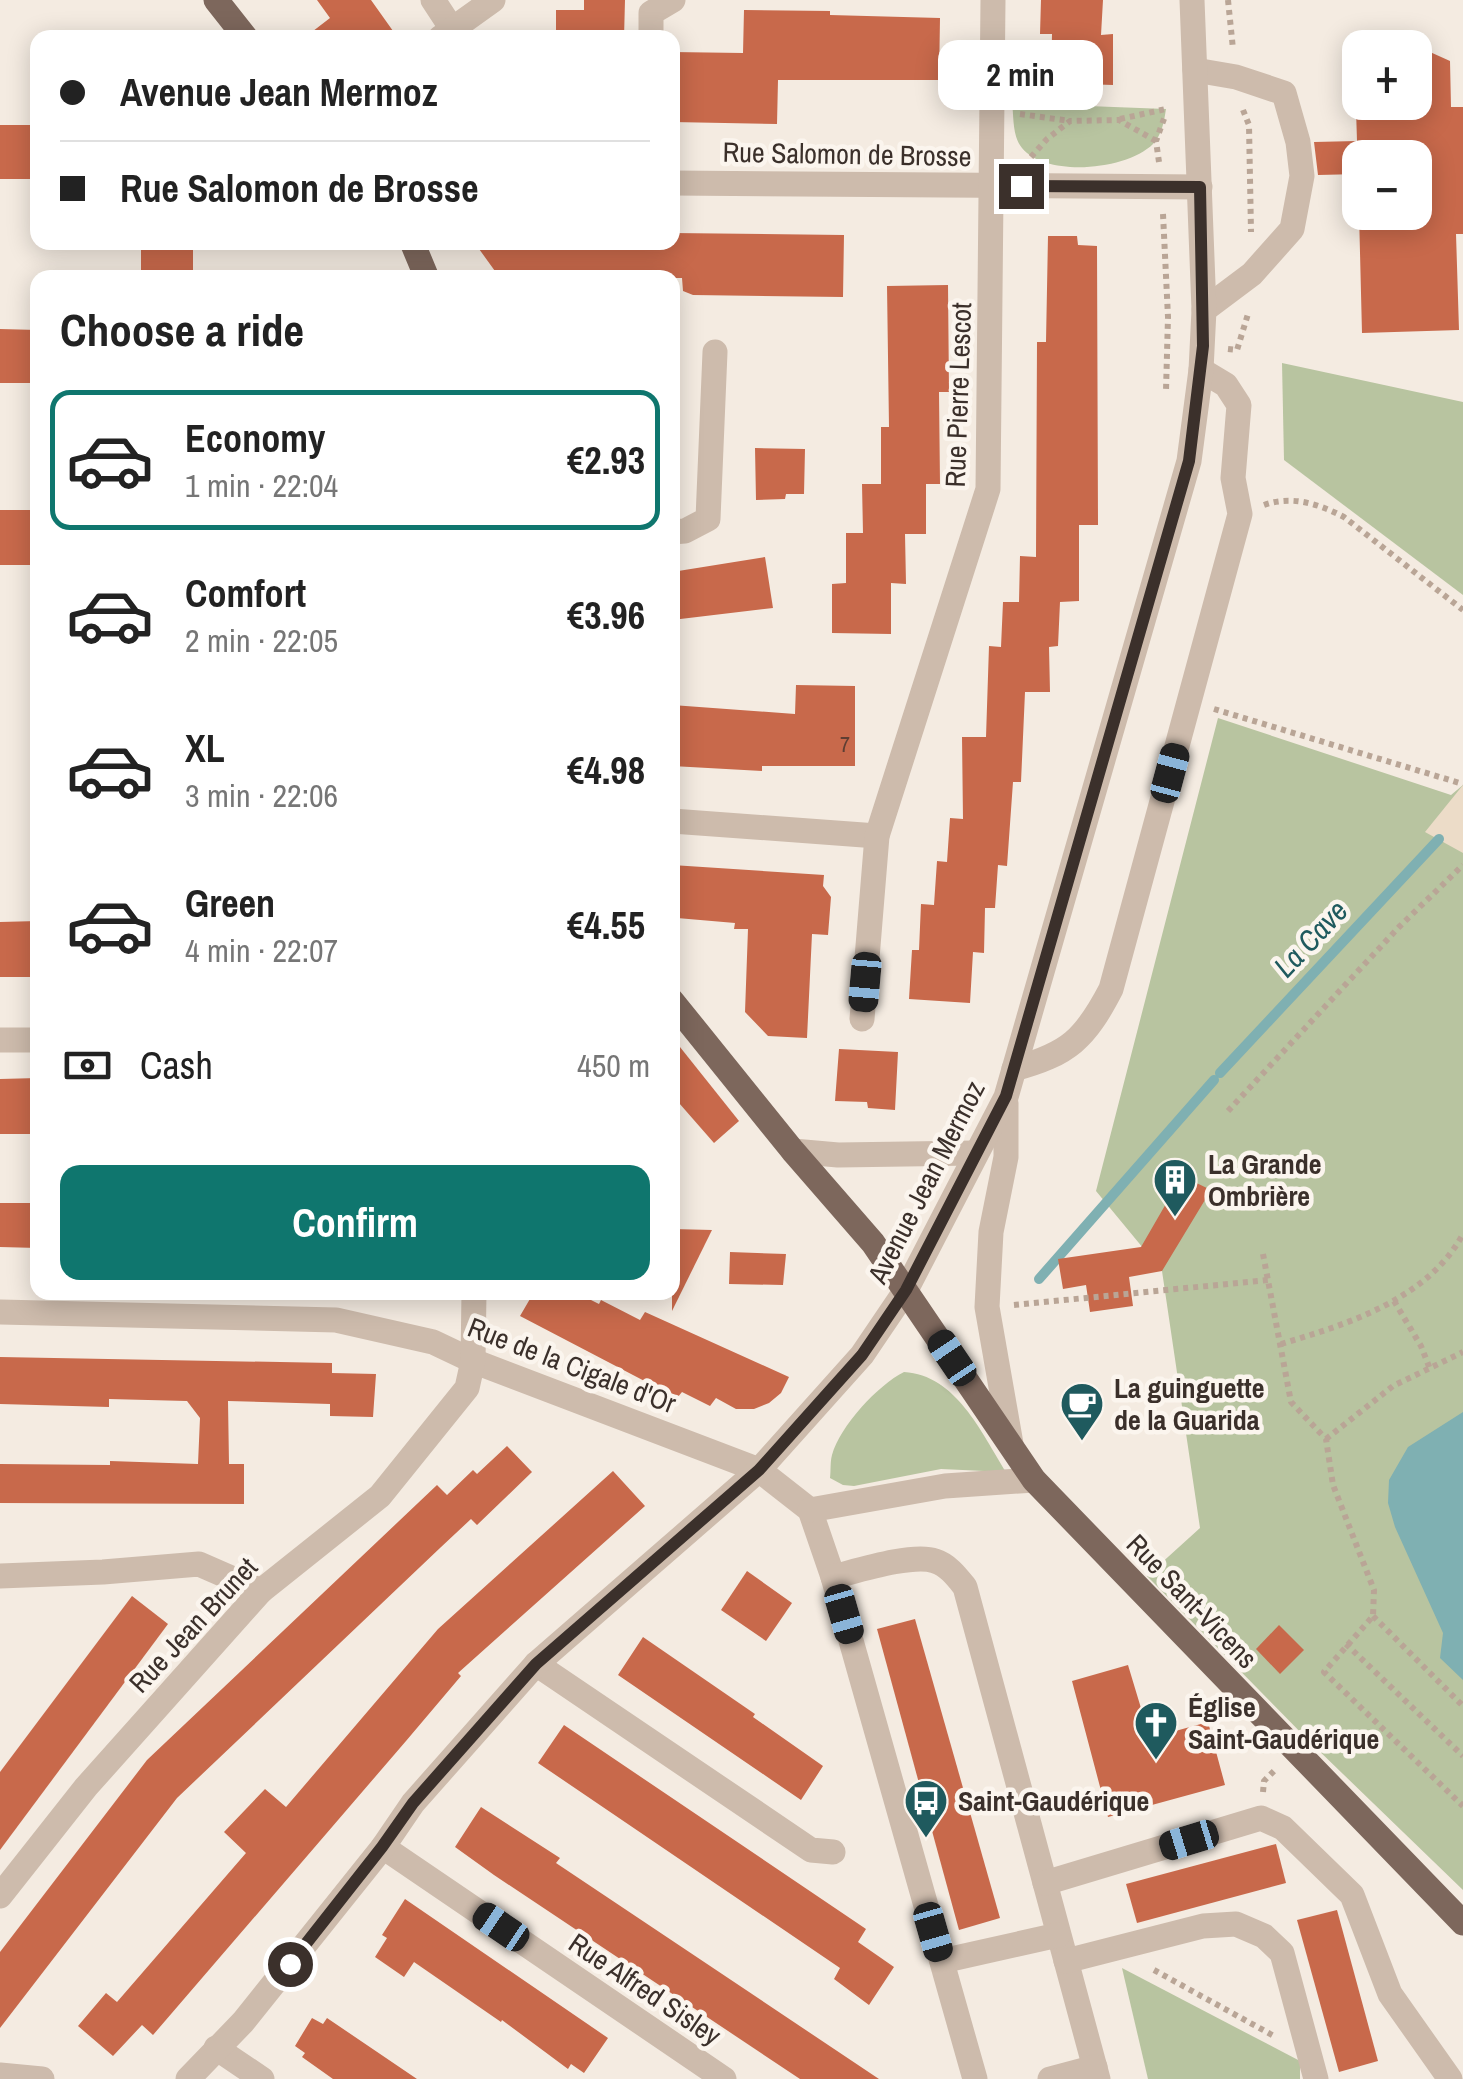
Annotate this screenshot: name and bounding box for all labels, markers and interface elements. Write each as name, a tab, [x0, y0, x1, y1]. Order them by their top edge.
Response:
map controls	[1342, 30, 1432, 230]
button: +	[1342, 30, 1432, 120]
callout: 2 min	[938, 41, 1104, 111]
text: 2 min	[986, 53, 1055, 96]
text: Avenue Jean Mermoz	[120, 67, 438, 118]
street label: Rue Salomon de Brosse	[722, 133, 972, 175]
button: −	[1342, 140, 1432, 230]
text: Rue Salomon de Brosse	[120, 163, 478, 214]
route end	[999, 164, 1044, 209]
text: Choose a ride	[60, 299, 304, 360]
street label: Rue Pierre Lescot	[936, 302, 980, 488]
text: Economy	[185, 413, 325, 464]
icon: car	[65, 415, 155, 505]
text: €2.93	[567, 435, 645, 486]
text: 1 min · 22:04	[185, 464, 338, 507]
text: Comfort	[185, 568, 306, 619]
icon: car	[65, 570, 155, 660]
text: €3.96	[567, 590, 645, 641]
text: 2 min · 22:05	[185, 619, 338, 662]
text: XL	[185, 723, 225, 774]
icon: car	[65, 725, 155, 815]
house number: 7	[840, 729, 850, 759]
car	[1148, 740, 1192, 806]
text: €4.98	[567, 745, 645, 796]
text: 3 min · 22:06	[185, 774, 338, 817]
text: Green	[185, 878, 275, 929]
icon: car	[65, 880, 155, 970]
water label: La Cave	[1264, 891, 1356, 985]
text: €4.55	[567, 900, 645, 951]
text: 4 min · 22:07	[185, 929, 338, 972]
car	[847, 951, 883, 1013]
icon: cash	[60, 1038, 115, 1093]
text: Cash	[140, 1040, 213, 1091]
text: 450 m	[577, 1044, 650, 1087]
street label: Avenue Jean Mermoz	[858, 1074, 994, 1291]
place label: La Grande Ombrière	[1208, 1145, 1322, 1215]
building icon: La Grande Ombrière	[1152, 1157, 1198, 1218]
button: Confirm	[60, 1165, 650, 1280]
street label: Rue de la Cigale d'Or	[462, 1308, 682, 1422]
car	[923, 1325, 981, 1391]
place label: La guinguette de la Guarida	[1114, 1369, 1265, 1439]
cafe icon: La guinguette de la Guarida	[1059, 1381, 1105, 1442]
street label: Rue Sant-Vicens	[1118, 1526, 1266, 1676]
street label: Rue Jean Brunet	[120, 1549, 266, 1701]
car	[821, 1581, 867, 1647]
place label: Église Saint-Gaudérique	[1188, 1688, 1379, 1758]
church icon: Église Saint-Gaudérique	[1133, 1700, 1179, 1761]
bus stop icon: Saint-Gaudérique	[903, 1778, 949, 1839]
place label: Saint-Gaudérique	[958, 1782, 1149, 1820]
car	[1156, 1817, 1222, 1863]
car	[468, 1898, 534, 1956]
car	[910, 1899, 956, 1965]
street label: Rue Alfred Sisley	[561, 1924, 729, 2054]
route start	[268, 1942, 313, 1987]

